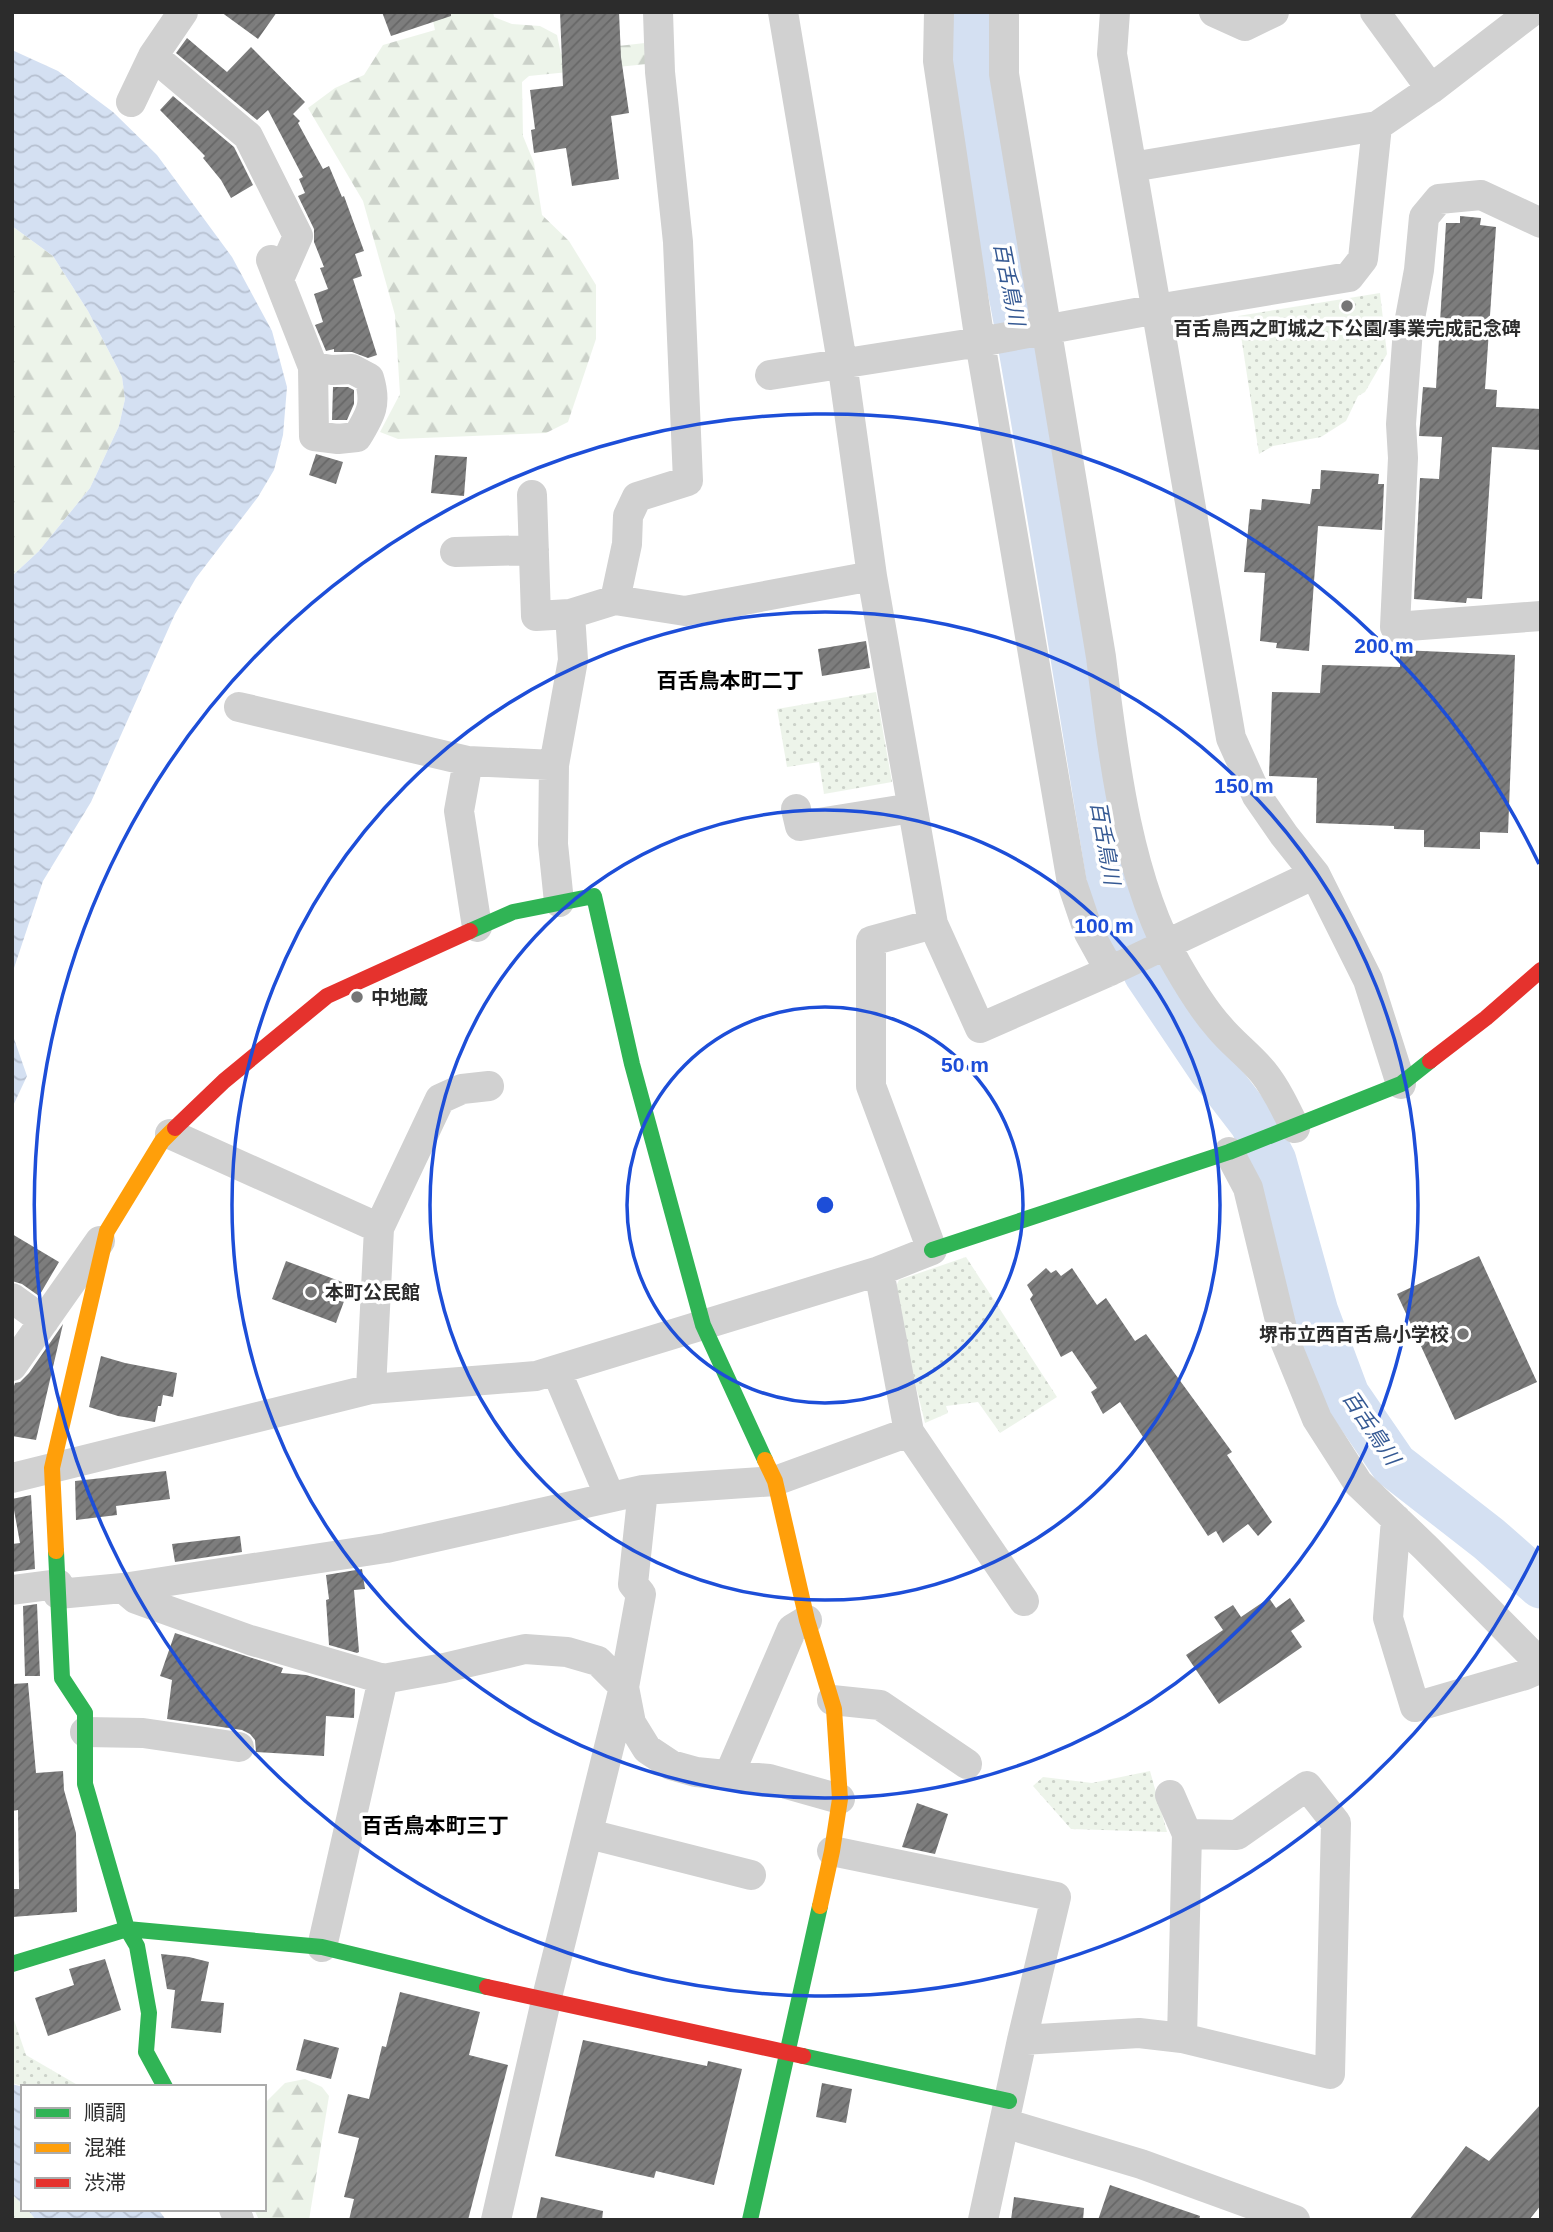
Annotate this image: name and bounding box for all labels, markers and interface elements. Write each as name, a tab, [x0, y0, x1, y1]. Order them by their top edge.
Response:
water label: 百舌鳥川	[990, 240, 1029, 329]
marker: 百舌鳥西之町城之下公園/事業完成記念碑	[1339, 298, 1355, 314]
place label: 百舌鳥西之町城之下公園/事業完成記念碑	[1173, 318, 1521, 339]
text: 200 m	[1354, 634, 1414, 657]
district label: 百舌鳥本町二丁	[657, 669, 804, 692]
text: 150 m	[1214, 774, 1274, 797]
water label: 百舌鳥川	[1087, 800, 1124, 888]
text: 100 m	[1074, 914, 1134, 937]
place label: 中地蔵	[371, 987, 428, 1008]
marker: 中地蔵	[349, 989, 365, 1005]
text: 50 m	[941, 1053, 989, 1076]
centre of rings	[813, 1193, 837, 1217]
place label: 本町公民館	[325, 1282, 420, 1303]
marker: 本町公民館	[303, 1284, 319, 1300]
place label: 堺市立西百舌鳥小学校	[1259, 1324, 1449, 1345]
marker: 堺市立西百舌鳥小学校	[1455, 1326, 1471, 1342]
water label: 百舌鳥川	[1338, 1386, 1406, 1471]
district label: 百舌鳥本町三丁	[362, 1814, 509, 1837]
legend	[21, 2085, 266, 2211]
text: 順調	[84, 2101, 126, 2124]
text: 混雑	[84, 2136, 126, 2159]
text: 渋滞	[84, 2171, 126, 2194]

